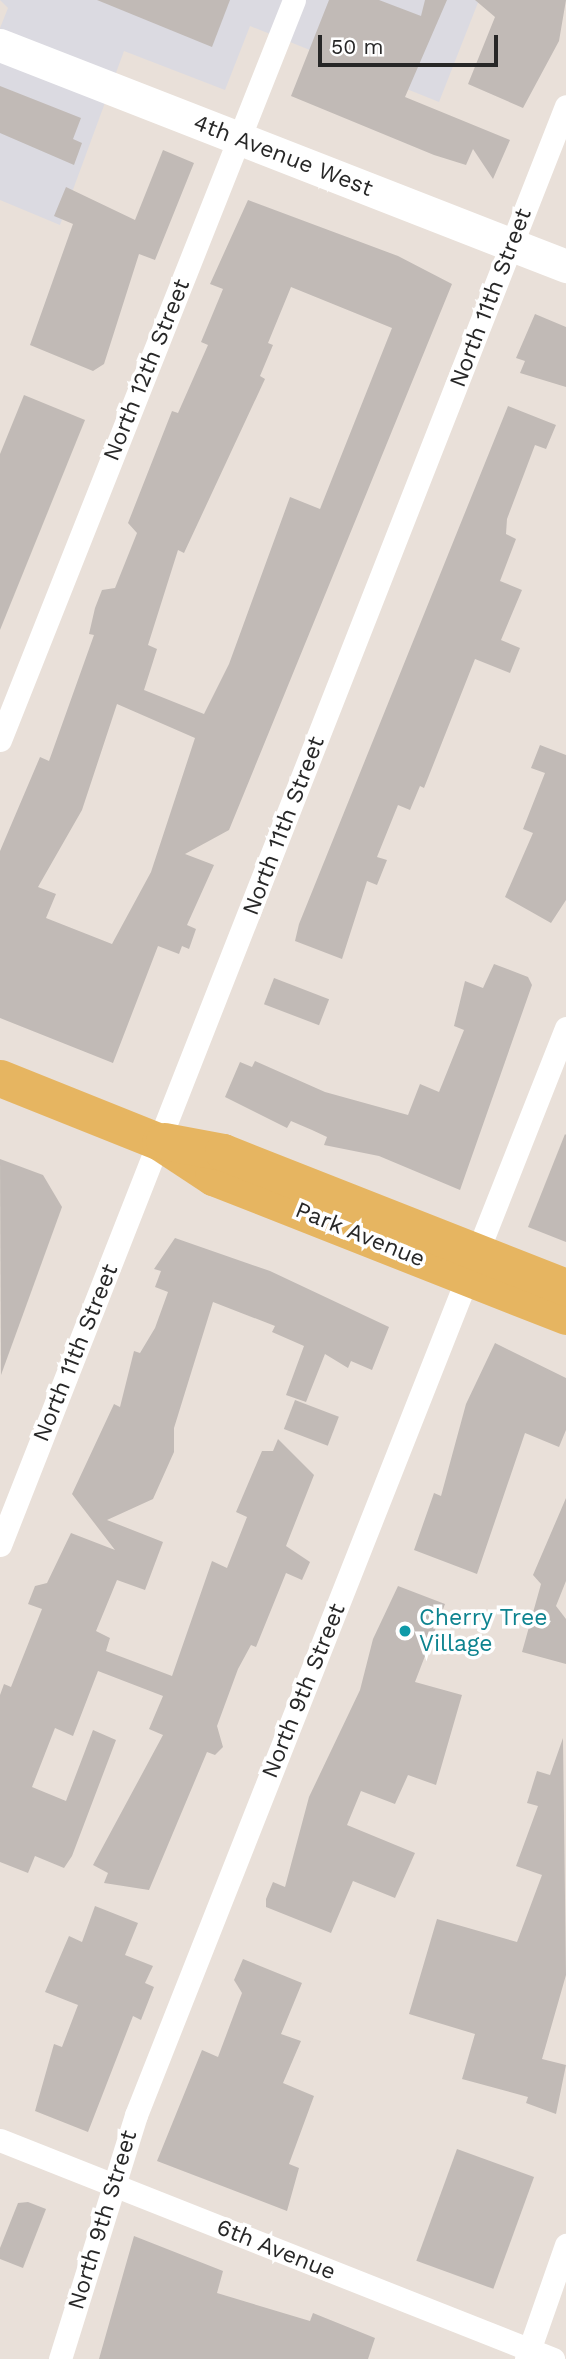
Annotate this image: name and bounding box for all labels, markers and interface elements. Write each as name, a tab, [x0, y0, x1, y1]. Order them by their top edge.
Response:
scale bar	[321, 21, 501, 65]
text: 50 m	[331, 34, 383, 59]
street label: 4th Avenue West	[189, 109, 377, 203]
street label: North 11th Street	[444, 204, 538, 392]
street label: North 12th Street	[98, 275, 196, 465]
street label: North 11th Street	[237, 732, 331, 920]
street label: Park Avenue	[291, 1196, 429, 1274]
street label: North 11th Street	[28, 1260, 124, 1446]
street label: North 9th Street	[256, 1600, 352, 1782]
place label: Cherry Tree Village	[419, 1604, 549, 1658]
marker: Cherry Tree Village	[397, 1623, 413, 1639]
street label: North 9th Street	[63, 2127, 143, 2313]
street label: 6th Avenue	[212, 2213, 340, 2287]

